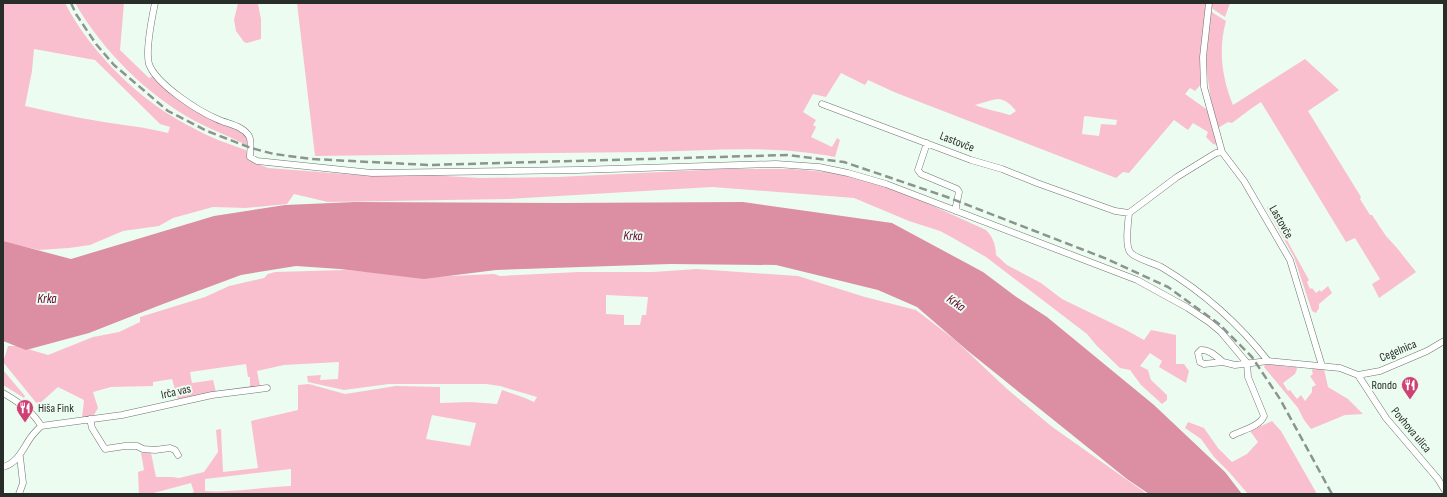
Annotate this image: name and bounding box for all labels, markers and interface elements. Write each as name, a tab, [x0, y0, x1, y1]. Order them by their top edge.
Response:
street label: Lastovče	[938, 129, 977, 156]
street label: Lastovče	[1266, 203, 1297, 241]
water label: Krka	[623, 228, 643, 244]
water label: Krka	[37, 291, 57, 307]
water label: Krka	[944, 291, 969, 315]
street label: Cegelnica	[1377, 336, 1419, 366]
restaurant icon: Rondo	[1400, 375, 1420, 400]
place label: Rondo	[1371, 378, 1397, 393]
street label: Irča vas	[160, 381, 192, 403]
restaurant icon: Hiša Fink	[15, 398, 35, 423]
place label: Hiša Fink	[38, 401, 74, 416]
street label: Povhova ulica	[1388, 404, 1435, 456]

